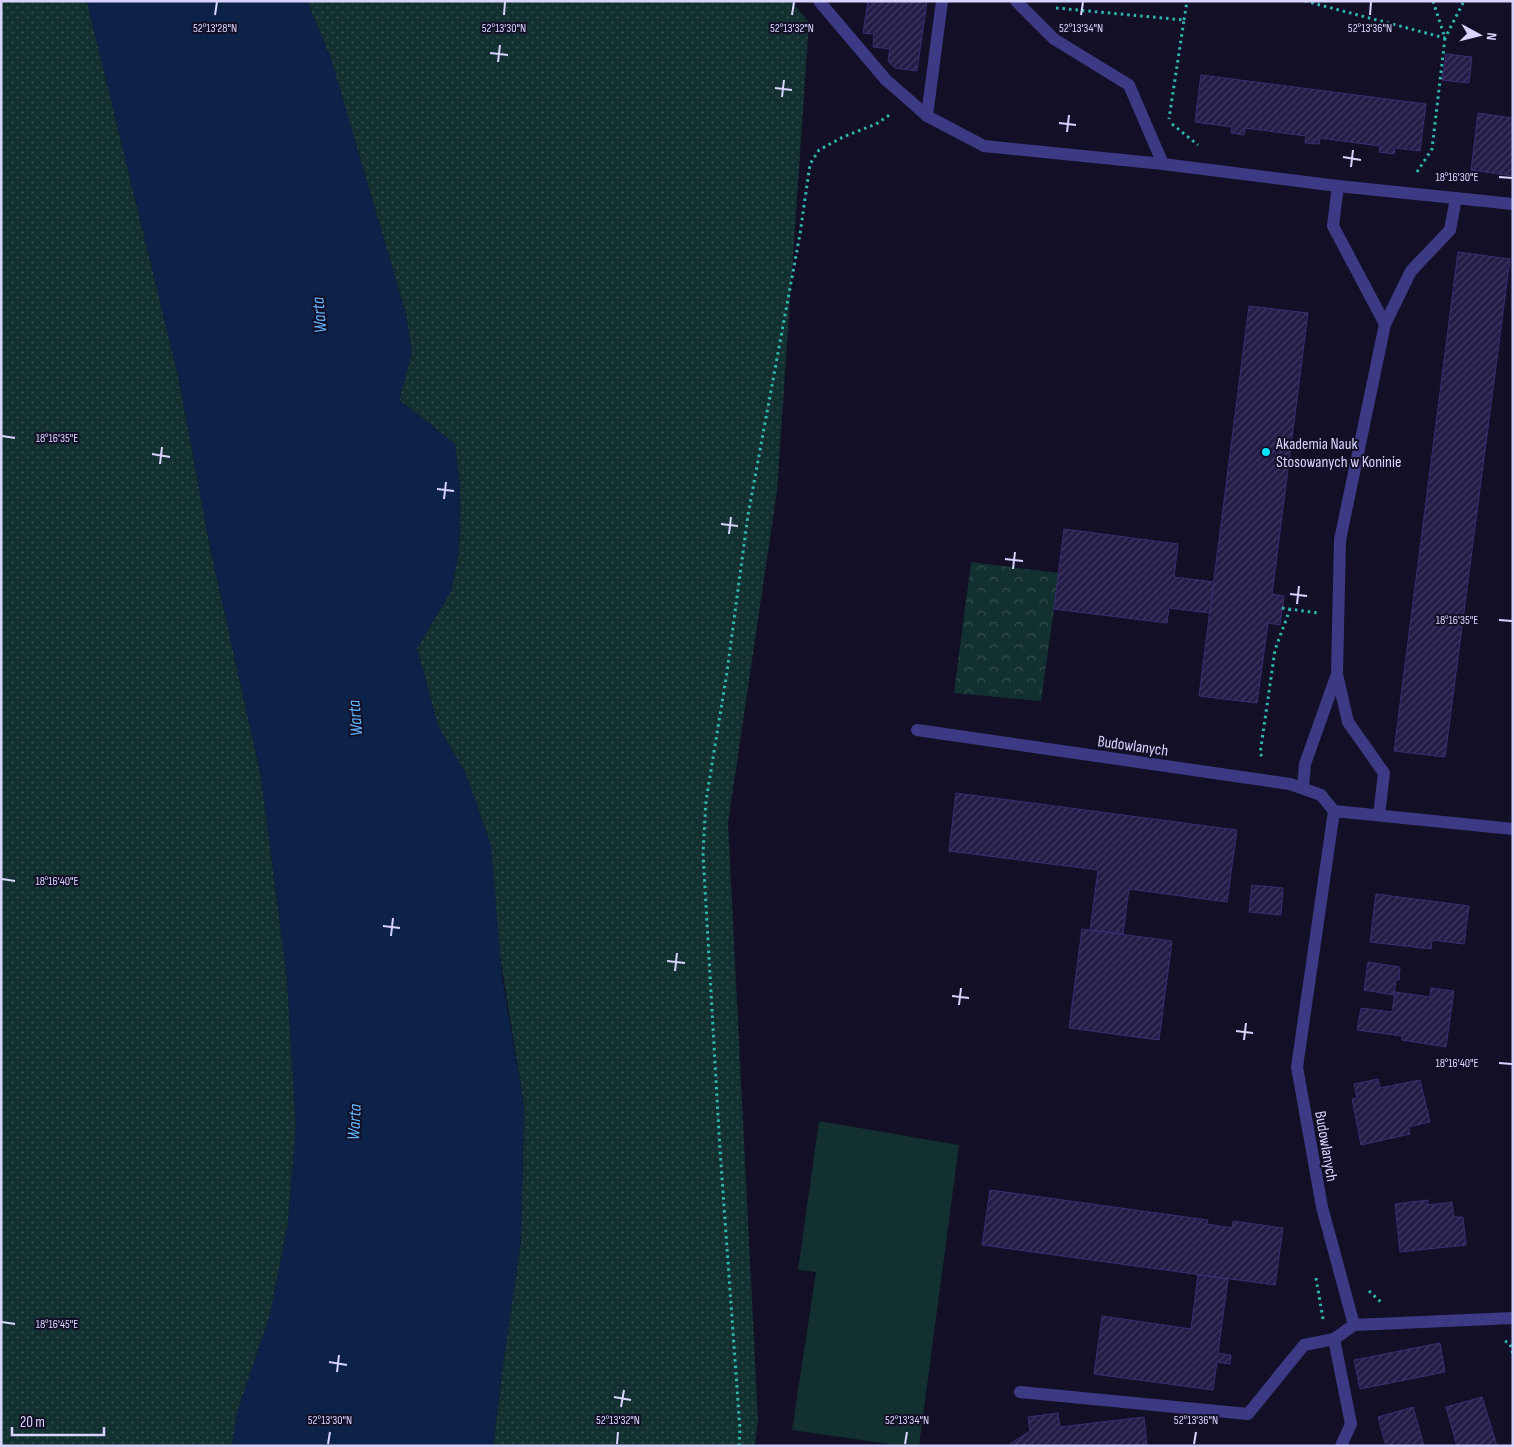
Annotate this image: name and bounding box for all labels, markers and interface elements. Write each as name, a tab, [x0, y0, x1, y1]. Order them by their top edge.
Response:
north arrow	[1454, 10, 1504, 60]
text: 52°13'28"N	[193, 21, 237, 36]
text: 52°13'30"N	[482, 21, 526, 36]
text: 52°13'32"N	[770, 21, 814, 36]
text: 52°13'34"N	[1059, 21, 1103, 36]
text: 52°13'36"N	[1348, 21, 1392, 36]
text: N	[1483, 32, 1500, 41]
text: 18°16'30"E	[1435, 170, 1479, 185]
water label: Warta	[307, 295, 332, 334]
text: 18°16'35"E	[36, 431, 78, 446]
place label: Akademia Nauk Stosowanych w Koninie	[1275, 435, 1401, 472]
marker: Akademia Nauk Stosowanych w Koninie	[1260, 446, 1272, 458]
text: 18°16'35"E	[1436, 613, 1478, 628]
water label: Warta	[343, 698, 368, 737]
street label: Budowlanych	[1096, 732, 1169, 761]
text: 18°16'40"E	[35, 874, 79, 889]
text: 18°16'40"E	[1435, 1056, 1479, 1071]
water label: Warta	[343, 1103, 366, 1141]
street label: Budowlanych	[1310, 1110, 1341, 1183]
text: 18°16'45"E	[36, 1317, 78, 1332]
scale bar	[12, 1404, 105, 1436]
text: 20 m	[20, 1413, 45, 1432]
text: 52°13'30"N	[308, 1413, 352, 1428]
text: 52°13'32"N	[596, 1413, 640, 1428]
text: 52°13'34"N	[885, 1413, 929, 1428]
text: 52°13'36"N	[1174, 1413, 1218, 1428]

